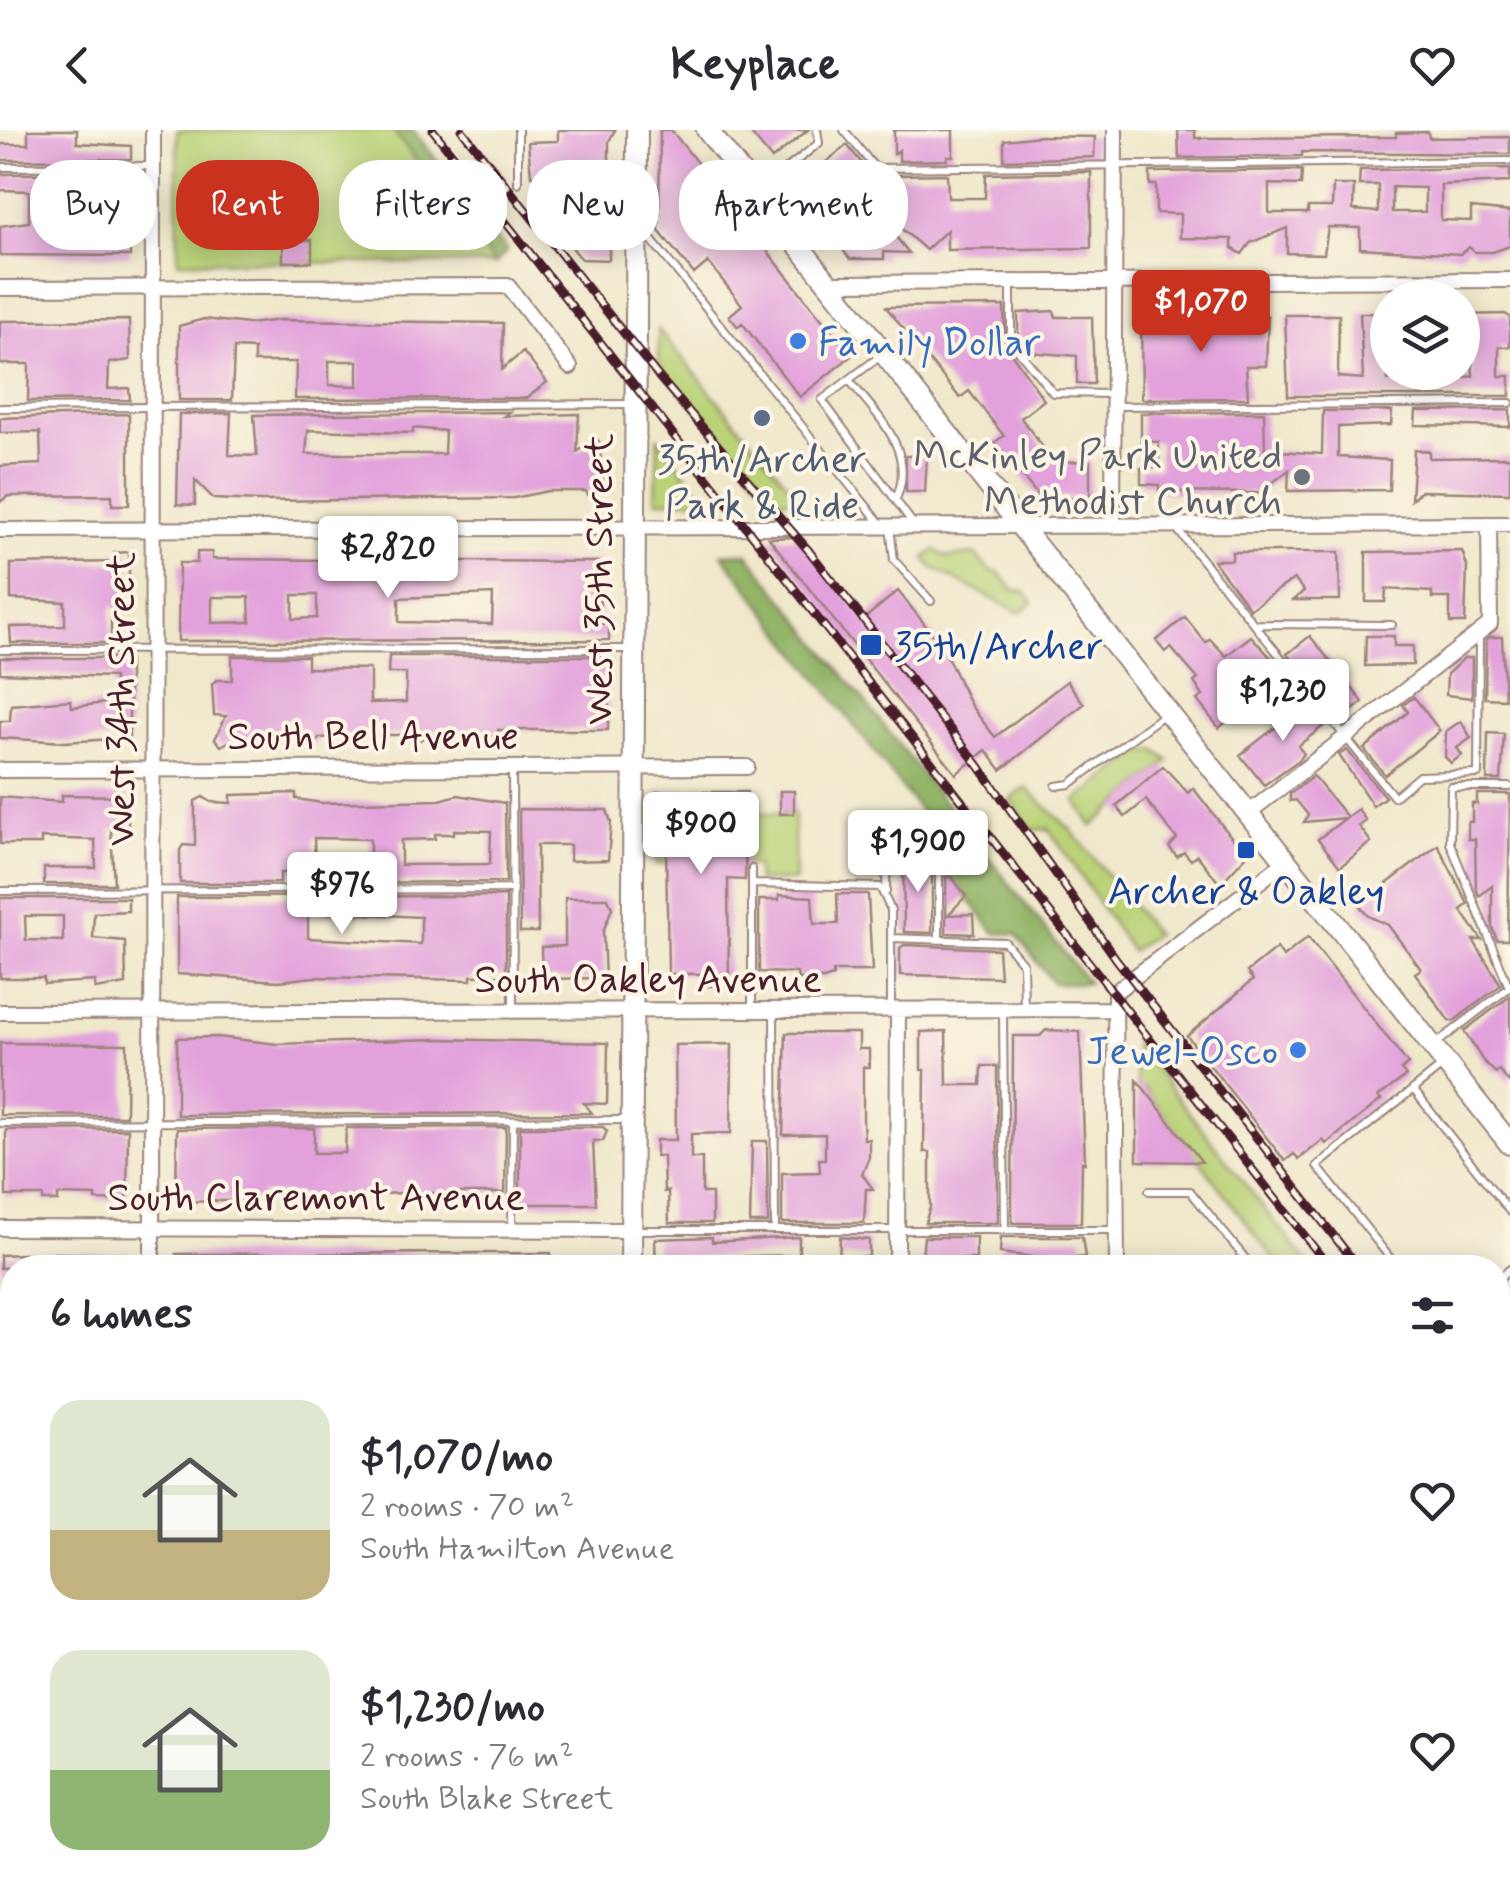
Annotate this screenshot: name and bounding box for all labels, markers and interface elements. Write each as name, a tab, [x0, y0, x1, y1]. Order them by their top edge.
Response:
text: Keyplace	[671, 36, 839, 95]
icon: back	[50, 38, 105, 93]
icon: heart	[1405, 38, 1460, 93]
chip: Buy	[30, 160, 156, 250]
chip: Rent	[176, 160, 319, 250]
chip: Filters	[339, 160, 507, 250]
chip: New	[527, 160, 659, 250]
chip: Apartment	[679, 160, 908, 250]
pin: $1,070	[1120, 270, 1282, 355]
map controls	[1370, 280, 1480, 390]
button: layers	[1370, 280, 1480, 390]
text: $1,070	[1154, 281, 1248, 323]
place label: Family Dollar	[818, 318, 1041, 370]
marker: Family Dollar	[787, 330, 809, 352]
marker: 35th/Archer Park & Ride	[751, 407, 773, 429]
place label: McKinley Park United Methodist Church	[913, 431, 1282, 529]
street label: West 35th Street	[575, 433, 627, 725]
place label: 35th/Archer Park & Ride	[657, 435, 867, 533]
marker: McKinley Park United Methodist Church	[1291, 466, 1313, 488]
pin: $2,820	[307, 516, 469, 601]
text: $2,820	[340, 527, 436, 569]
street label: West 34th Street	[97, 552, 149, 846]
place label: 35th/Archer	[894, 622, 1103, 674]
marker: 35th/Archer	[858, 632, 884, 658]
pin: $1,230	[1202, 659, 1364, 744]
text: $1,230	[1239, 670, 1327, 712]
street label: South Bell Avenue	[227, 712, 519, 764]
pin: $900	[642, 792, 760, 877]
text: $900	[665, 803, 737, 845]
pin: $1,900	[837, 810, 999, 895]
text: $1,900	[870, 821, 966, 863]
marker: Archer & Oakley	[1235, 839, 1257, 861]
pin: $976	[283, 852, 401, 937]
text: $976	[309, 863, 375, 905]
place label: Archer & Oakley	[1107, 867, 1385, 919]
street label: South Oakley Avenue	[474, 955, 822, 1007]
place label: Jewel-Osco	[1086, 1027, 1278, 1079]
marker: Jewel-Osco	[1287, 1039, 1309, 1061]
street label: South Claremont Avenue	[107, 1173, 525, 1225]
text: 6 homes	[50, 1288, 193, 1343]
icon: filters	[1405, 1288, 1460, 1343]
text: $1,070/mo	[360, 1431, 553, 1486]
icon: home	[130, 1440, 250, 1560]
icon: heart	[1405, 1473, 1460, 1528]
text: 2 rooms · 70 m²	[360, 1486, 574, 1528]
text: South Hamilton Avenue	[360, 1528, 674, 1570]
text: $1,230/mo	[360, 1681, 545, 1736]
icon: home	[130, 1690, 250, 1810]
icon: heart	[1405, 1723, 1460, 1778]
text: 2 rooms · 76 m²	[360, 1736, 573, 1778]
text: South Blake Street	[360, 1778, 613, 1820]

